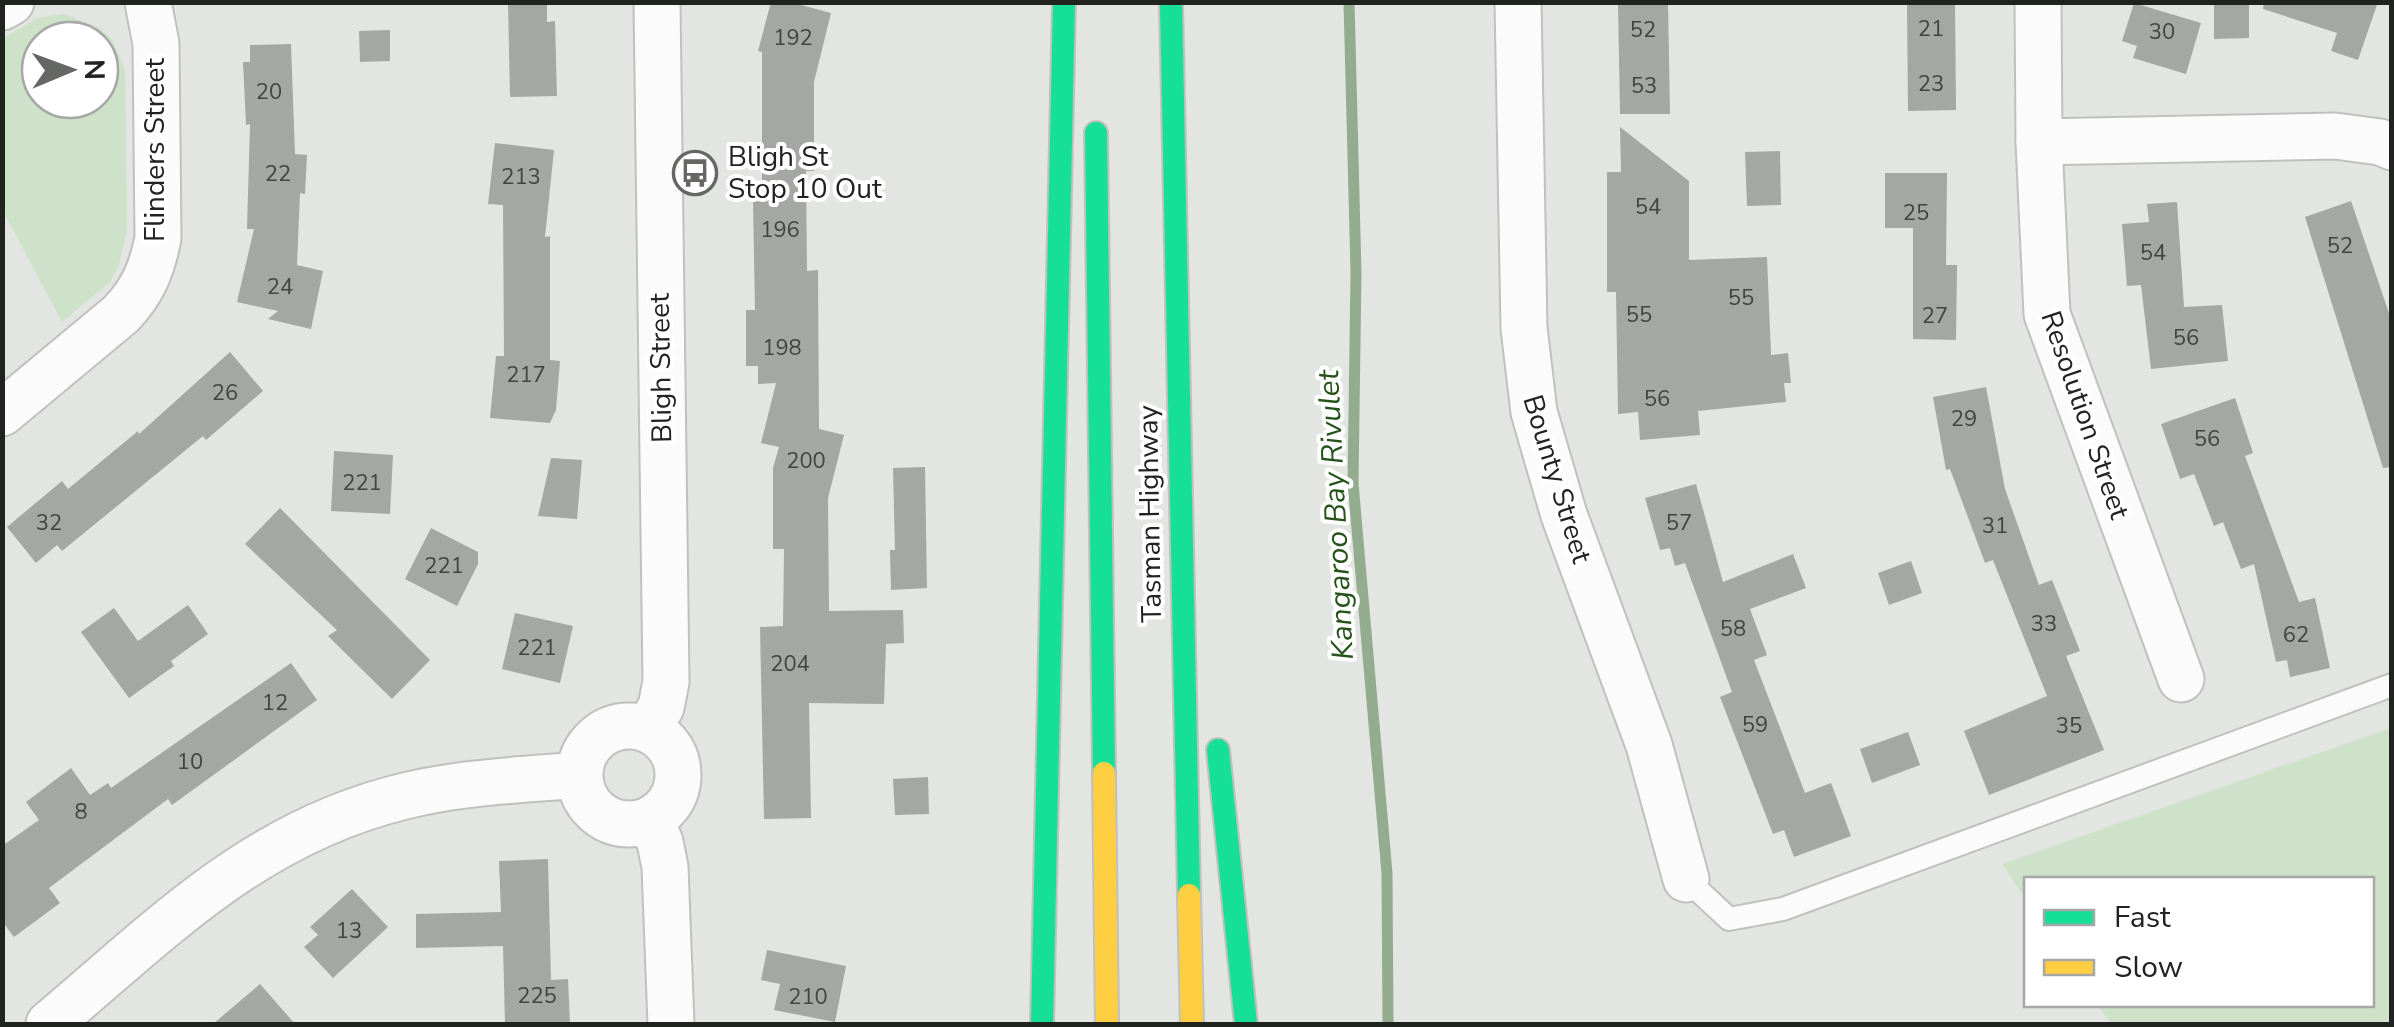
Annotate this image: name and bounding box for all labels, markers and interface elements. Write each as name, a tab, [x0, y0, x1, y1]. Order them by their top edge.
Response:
house number: 21	[1918, 14, 1944, 44]
house number: 52	[1630, 15, 1656, 45]
house number: 30	[2149, 17, 2175, 47]
north arrow	[20, 20, 120, 120]
house number: 192	[773, 23, 813, 53]
street label: Flinders Street	[136, 58, 174, 242]
text: N	[75, 59, 113, 80]
house number: 23	[1918, 69, 1944, 99]
house number: 53	[1631, 71, 1657, 101]
house number: 20	[256, 77, 282, 107]
place label: Bligh St Stop 10 Out	[728, 138, 882, 208]
bus stop icon: Bligh St Stop 10 Out	[672, 150, 718, 196]
house number: 22	[265, 159, 291, 189]
house number: 213	[501, 162, 541, 192]
house number: 54	[1635, 192, 1661, 222]
house number: 25	[1903, 198, 1929, 228]
house number: 196	[760, 215, 800, 245]
house number: 52	[2327, 231, 2353, 261]
house number: 54	[2140, 238, 2166, 268]
house number: 24	[267, 272, 293, 302]
house number: 55	[1728, 283, 1754, 313]
street label: Bligh Street	[641, 293, 681, 443]
house number: 55	[1626, 300, 1652, 330]
house number: 27	[1922, 301, 1948, 331]
street label: Resolution Street	[2032, 306, 2138, 524]
house number: 56	[2173, 323, 2199, 353]
house number: 198	[762, 333, 802, 363]
house number: 217	[506, 360, 546, 390]
water label: Kangaroo Bay Rivulet	[1308, 367, 1364, 661]
house number: 26	[212, 378, 238, 408]
house number: 56	[1644, 384, 1670, 414]
street label: Bounty Street	[1513, 390, 1601, 568]
street label: Tasman Highway	[1129, 404, 1171, 623]
house number: 29	[1951, 404, 1977, 434]
house number: 56	[2194, 424, 2220, 454]
house number: 200	[786, 446, 826, 476]
house number: 221	[342, 468, 382, 498]
house number: 32	[36, 508, 62, 538]
house number: 57	[1666, 508, 1692, 538]
house number: 31	[1982, 511, 2008, 541]
house number: 221	[424, 551, 464, 581]
house number: 33	[2031, 609, 2057, 639]
house number: 58	[1720, 614, 1746, 644]
house number: 62	[2283, 620, 2309, 650]
house number: 221	[517, 633, 557, 663]
house number: 204	[770, 649, 810, 679]
house number: 12	[262, 688, 288, 718]
house number: 59	[1742, 710, 1768, 740]
house number: 35	[2056, 711, 2082, 741]
house number: 10	[177, 747, 203, 777]
house number: 8	[74, 797, 88, 827]
legend	[2024, 877, 2374, 1007]
text: Fast	[2114, 897, 2171, 938]
house number: 13	[336, 916, 362, 946]
text: Slow	[2114, 947, 2183, 988]
house number: 225	[517, 981, 557, 1011]
house number: 210	[788, 982, 828, 1012]

